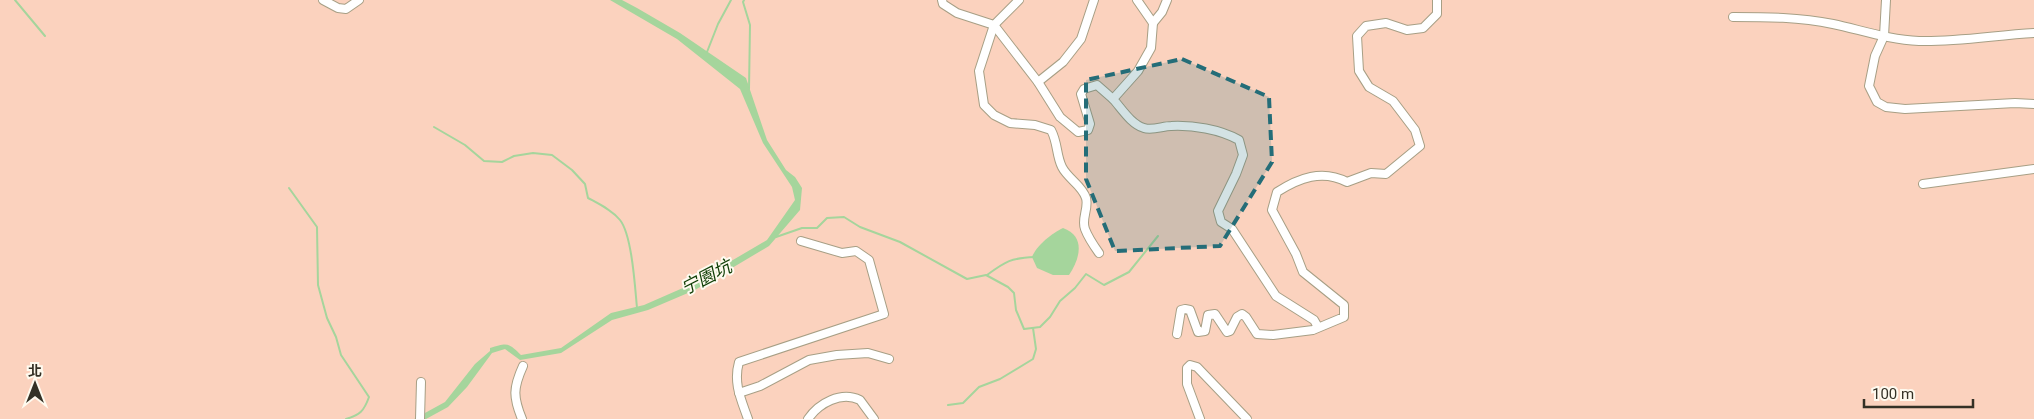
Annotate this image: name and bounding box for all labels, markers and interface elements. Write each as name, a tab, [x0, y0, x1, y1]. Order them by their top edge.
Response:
water label: 宁園坑	[677, 254, 737, 299]
north arrow	[10, 359, 60, 409]
text: 北	[28, 363, 42, 379]
scale bar	[1864, 376, 1973, 408]
text: 100 m	[1872, 385, 1914, 403]

